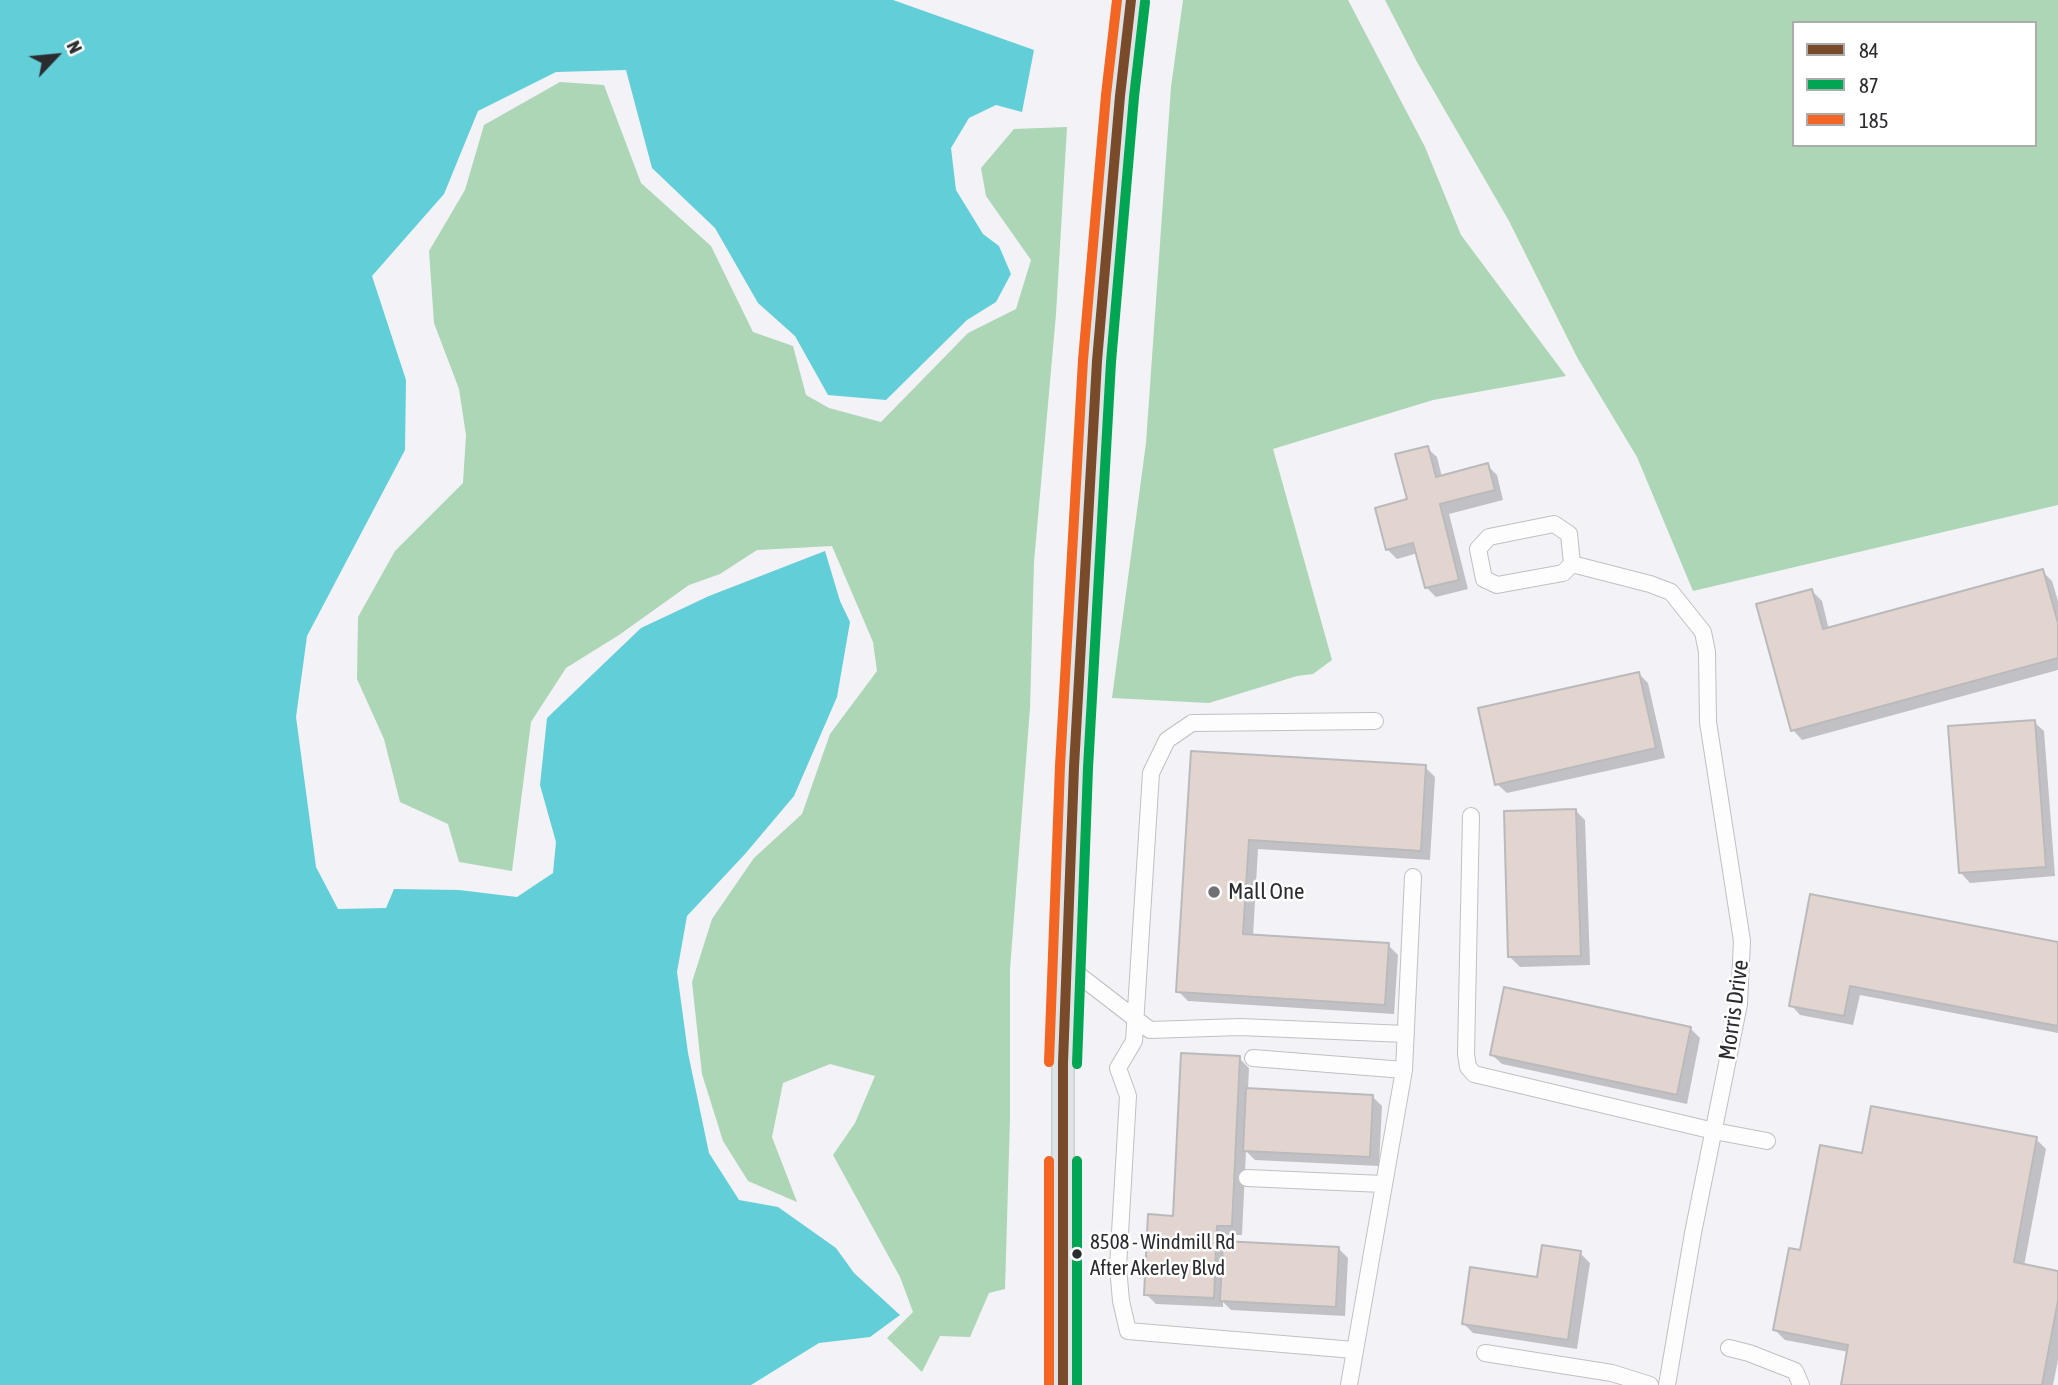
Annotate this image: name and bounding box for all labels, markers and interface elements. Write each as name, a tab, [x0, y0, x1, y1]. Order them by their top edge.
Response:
north arrow	[21, 21, 91, 91]
legend	[1792, 21, 2037, 147]
text: N	[63, 37, 87, 57]
text: 84	[1859, 38, 1879, 62]
text: 87	[1859, 73, 1879, 97]
text: 185	[1859, 108, 1889, 132]
place label: Mall One	[1228, 878, 1304, 906]
marker: Mall One	[1206, 884, 1222, 900]
street label: Morris Drive	[1713, 958, 1755, 1062]
place label: 8508 - Windmill Rd After Akerley Blvd	[1090, 1229, 1235, 1279]
marker: 8508 - Windmill Rd After Akerley Blvd	[1070, 1247, 1084, 1261]

